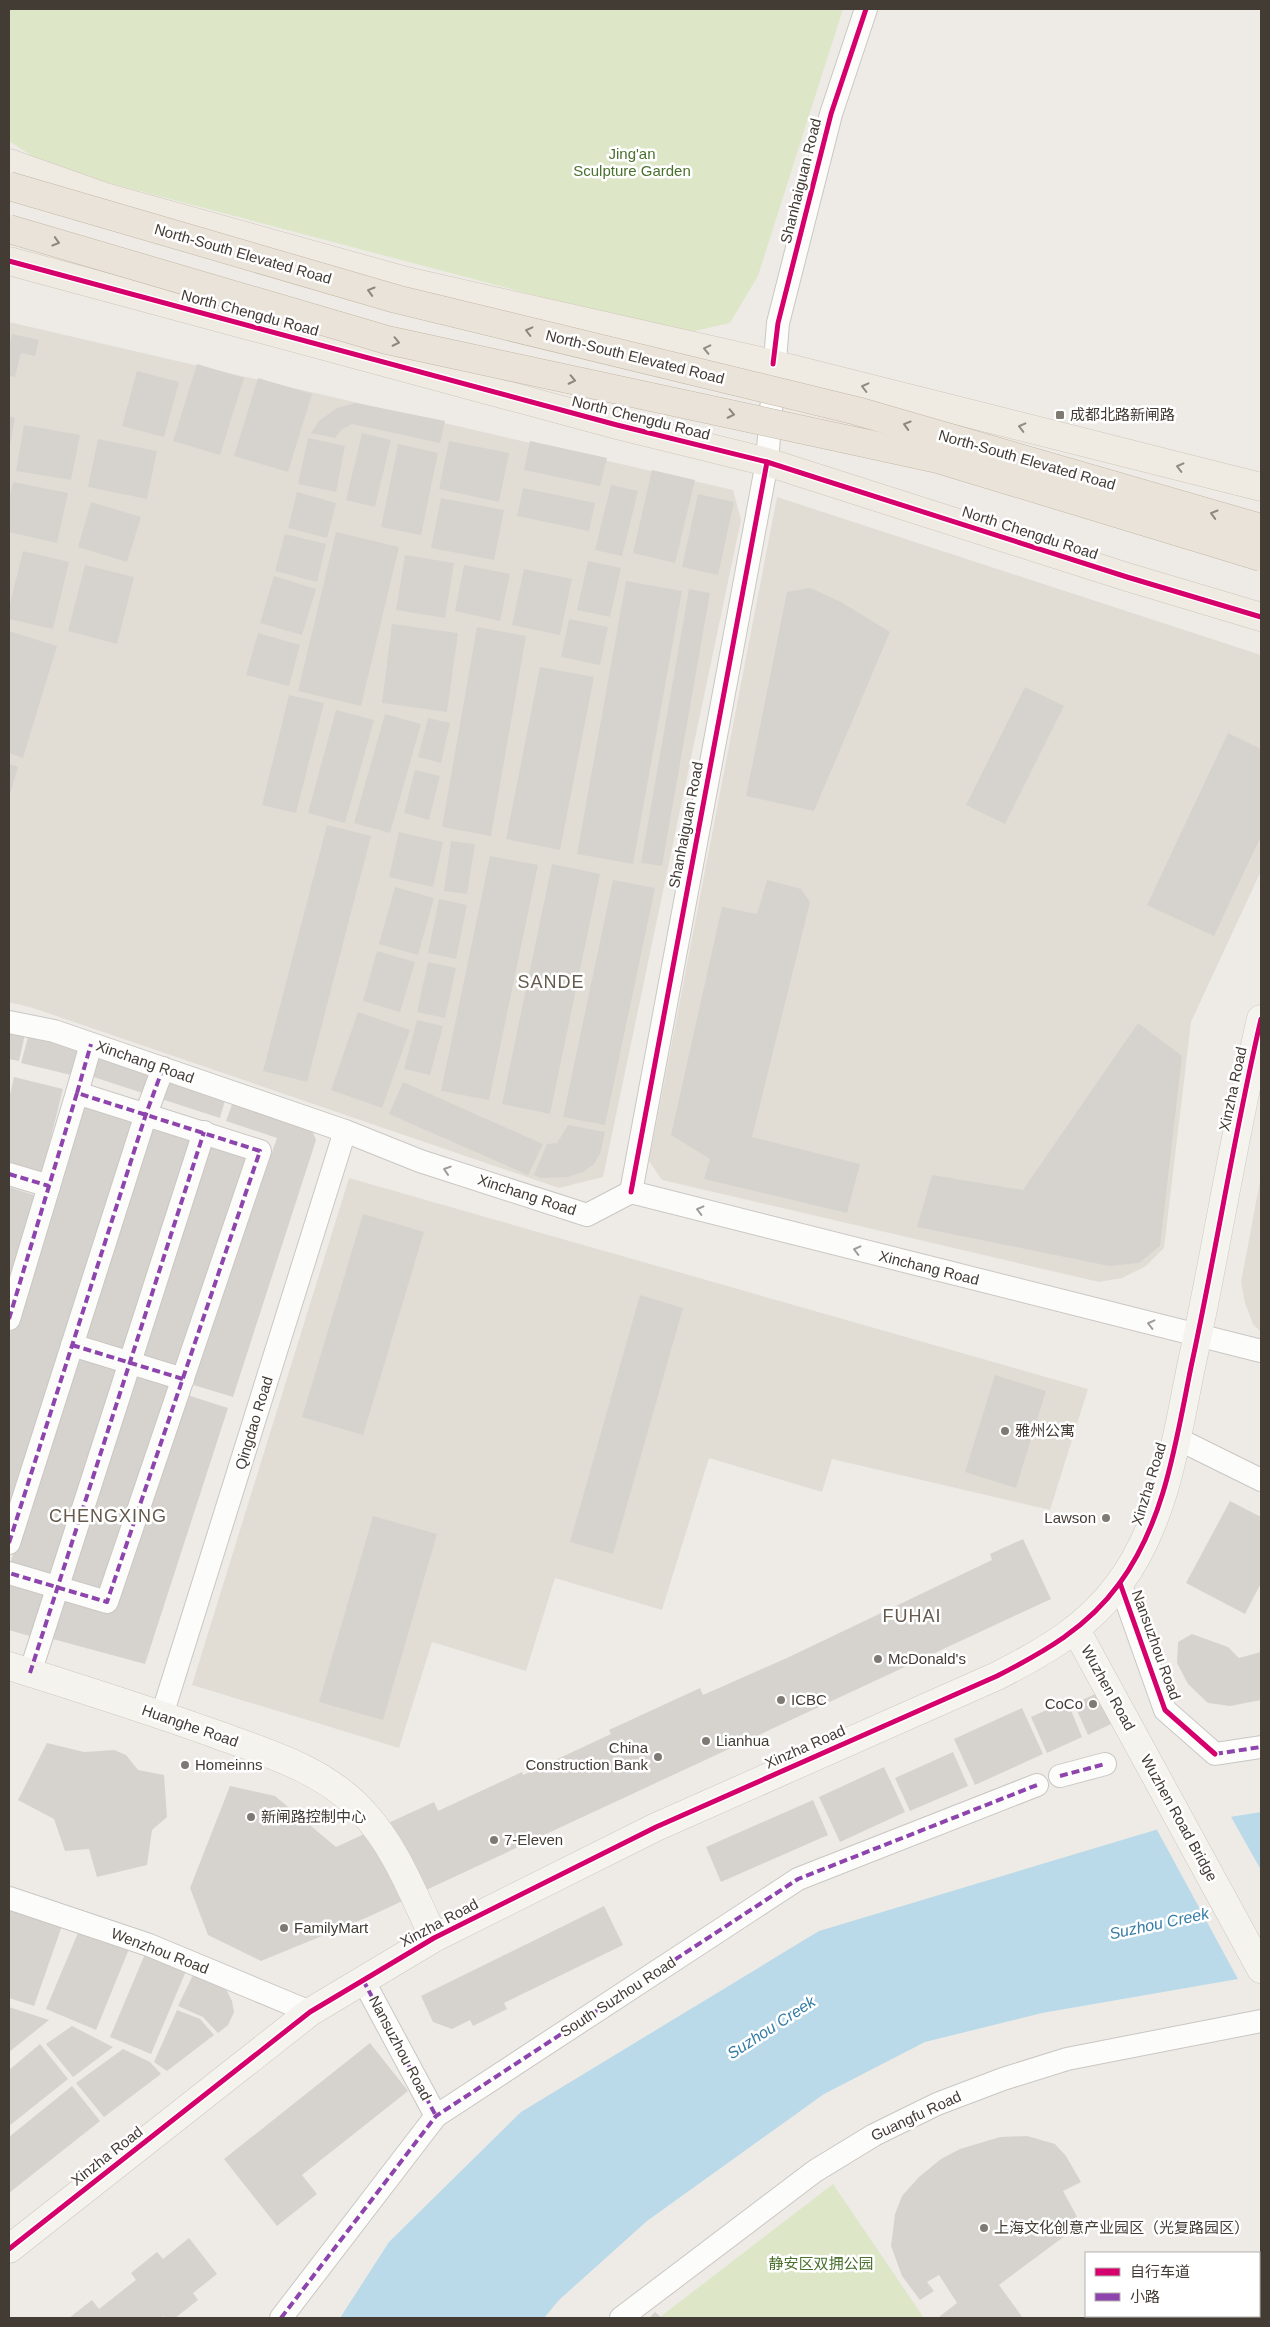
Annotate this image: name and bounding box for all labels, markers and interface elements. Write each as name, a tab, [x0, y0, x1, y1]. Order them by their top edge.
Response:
street label: Shanhaiguan Road	[777, 117, 824, 245]
park label: Jing'an Sculpture Garden	[573, 145, 691, 179]
street label: North-South Elevated Road	[153, 220, 334, 287]
one-way arrow	[51, 237, 59, 247]
street label: North Chengdu Road	[179, 286, 321, 339]
one-way arrow	[367, 287, 376, 297]
one-way arrow	[524, 326, 533, 337]
street label: North-South Elevated Road	[544, 326, 726, 387]
one-way arrow	[392, 337, 401, 347]
one-way arrow	[703, 344, 712, 355]
one-way arrow	[568, 374, 577, 385]
one-way arrow	[860, 382, 869, 393]
street label: North Chengdu Road	[570, 392, 712, 443]
place label: 成都北路新闸路	[1070, 406, 1175, 423]
one-way arrow	[727, 408, 736, 418]
marker: 成都北路新闸路	[1054, 409, 1066, 421]
one-way arrow	[903, 421, 912, 431]
one-way arrow	[1018, 422, 1027, 433]
street label: North-South Elevated Road	[937, 426, 1118, 493]
one-way arrow	[1176, 462, 1184, 473]
street label: North Chengdu Road	[960, 503, 1100, 563]
one-way arrow	[1210, 509, 1219, 520]
street label: Shanhaiguan Road	[665, 760, 706, 890]
district label: SANDE	[517, 972, 585, 992]
street label: Xinchang Road	[94, 1037, 196, 1086]
street label: Xinzha Road	[1215, 1045, 1250, 1133]
one-way arrow	[443, 1165, 452, 1175]
street label: Xinchang Road	[476, 1171, 579, 1218]
one-way arrow	[695, 1205, 704, 1216]
one-way arrow	[854, 1245, 862, 1255]
street label: Xinchang Road	[877, 1247, 981, 1288]
one-way arrow	[1147, 1319, 1155, 1329]
street label: Qingdao Road	[231, 1374, 276, 1472]
place label: 雅州公寓	[1015, 1422, 1075, 1439]
marker: 雅州公寓	[999, 1425, 1011, 1437]
street label: Xinzha Road	[1128, 1440, 1169, 1527]
district label: CHENGXING	[49, 1506, 167, 1526]
place label: Lawson	[1044, 1509, 1096, 1526]
marker: Lawson	[1100, 1512, 1112, 1524]
street label: Nansuzhou Road	[1129, 1587, 1184, 1702]
district label: FUHAI	[883, 1606, 942, 1626]
street label: Wuzhen Road	[1078, 1642, 1139, 1733]
place label: McDonald's	[888, 1650, 966, 1667]
marker: McDonald's	[872, 1653, 884, 1665]
place label: ICBC	[791, 1691, 827, 1708]
marker: ICBC	[775, 1694, 787, 1706]
place label: CoCo	[1045, 1695, 1083, 1712]
marker: CoCo	[1087, 1698, 1099, 1710]
street label: Huanghe Road	[140, 1701, 241, 1750]
street label: Xinzha Road	[762, 1721, 847, 1772]
place label: Lianhua	[716, 1732, 770, 1749]
marker: Lianhua	[700, 1735, 712, 1747]
place label: China Construction Bank	[525, 1739, 649, 1773]
marker: China Construction Bank	[652, 1751, 664, 1763]
street label: Wuzhen Road Bridge	[1138, 1751, 1221, 1884]
place label: Homeinns	[195, 1756, 263, 1773]
marker: Homeinns	[179, 1759, 191, 1771]
place label: 新闸路控制中心	[261, 1808, 366, 1825]
marker: 新闸路控制中心	[245, 1811, 257, 1823]
place label: 7-Eleven	[504, 1831, 563, 1848]
marker: 7-Eleven	[488, 1834, 500, 1846]
street label: Xinzha Road	[397, 1895, 481, 1950]
water label: Suzhou Creek	[1108, 1904, 1211, 1942]
place label: FamilyMart	[294, 1919, 369, 1936]
marker: FamilyMart	[278, 1922, 290, 1934]
street label: Wenzhou Road	[109, 1924, 211, 1977]
street label: South Suzhou Road	[557, 1953, 679, 2040]
water label: Suzhou Creek	[724, 1992, 819, 2062]
street label: Nansuzhou Road	[366, 1993, 435, 2103]
street label: Guangfu Road	[868, 2087, 964, 2144]
street label: Xinzha Road	[68, 2122, 146, 2189]
place label: 上海文化创意产业园区（光复路园区）	[994, 2219, 1249, 2236]
marker: 上海文化创意产业园区（光复路园区）	[978, 2222, 990, 2234]
legend	[1085, 2252, 1260, 2317]
park label: 静安区双拥公园	[768, 2255, 874, 2272]
text: 自行车道	[1130, 2263, 1190, 2280]
text: 小路	[1130, 2288, 1160, 2305]

